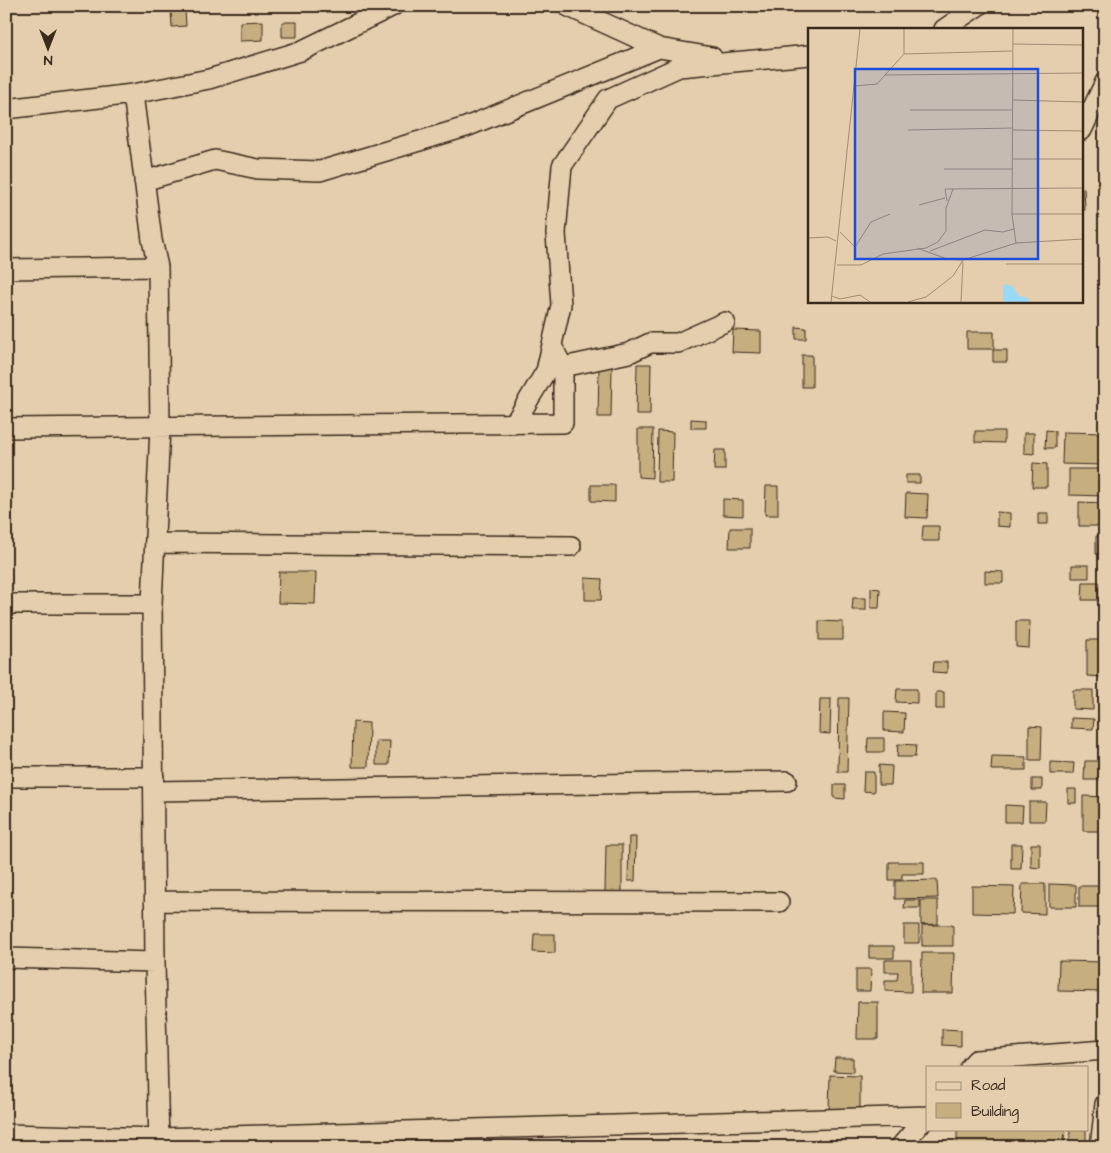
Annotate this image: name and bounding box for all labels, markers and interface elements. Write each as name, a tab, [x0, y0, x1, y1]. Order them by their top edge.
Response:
north arrow	[22, 22, 72, 72]
inset map	[808, 28, 1084, 302]
text: N	[43, 50, 52, 70]
legend	[926, 1066, 1088, 1130]
text: Road	[971, 1075, 1006, 1096]
text: Building	[971, 1101, 1019, 1123]

